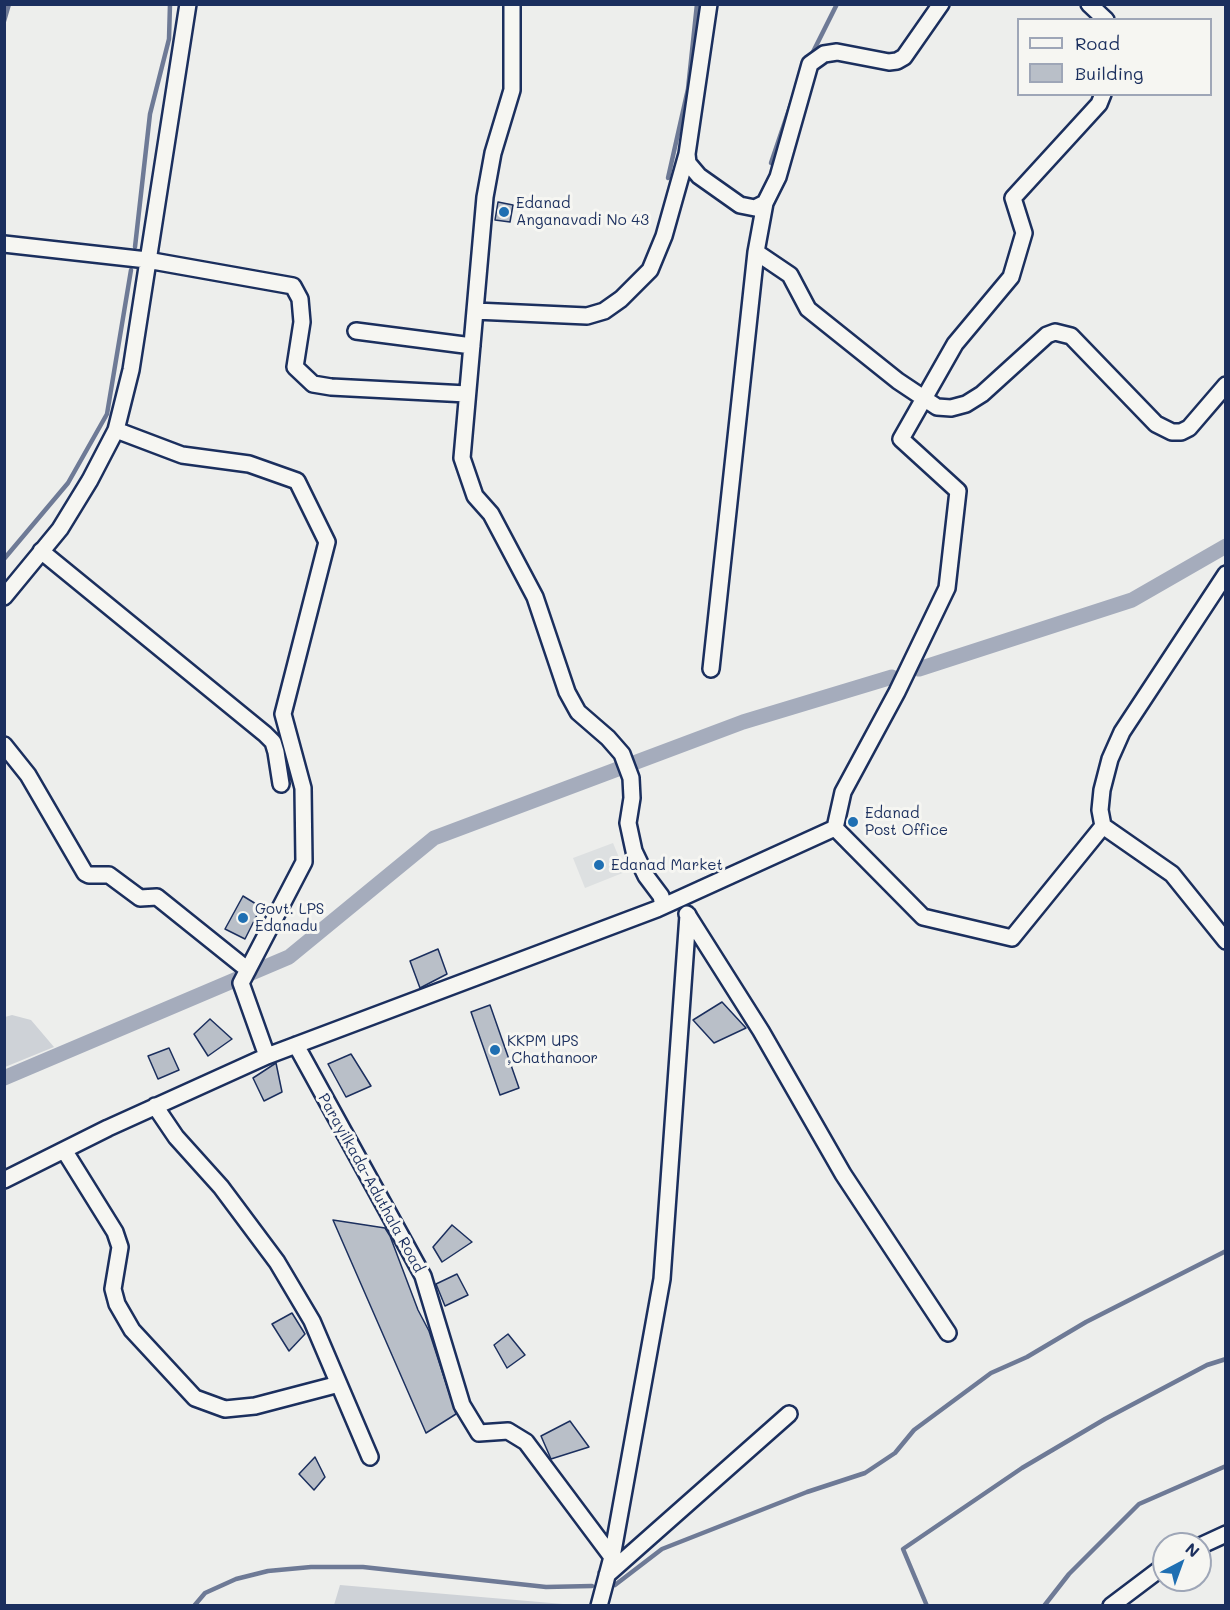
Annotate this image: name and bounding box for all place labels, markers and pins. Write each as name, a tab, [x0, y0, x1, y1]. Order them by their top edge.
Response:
place label: Edanad Anganavadi No 43	[516, 194, 649, 229]
marker: Edanad Anganavadi No 43	[497, 205, 511, 219]
place label: Edanad Post Office	[865, 804, 948, 839]
marker: Edanad Post Office	[846, 815, 860, 829]
place label: Edanad Market	[611, 856, 723, 874]
marker: Edanad Market	[592, 858, 606, 872]
place label: Govt. LPS Edanadu	[255, 900, 324, 935]
marker: Govt. LPS Edanadu	[236, 911, 250, 925]
place label: KKPM UPS ,Chathanoor	[507, 1032, 598, 1067]
marker: KKPM UPS ,Chathanoor	[488, 1043, 502, 1057]

